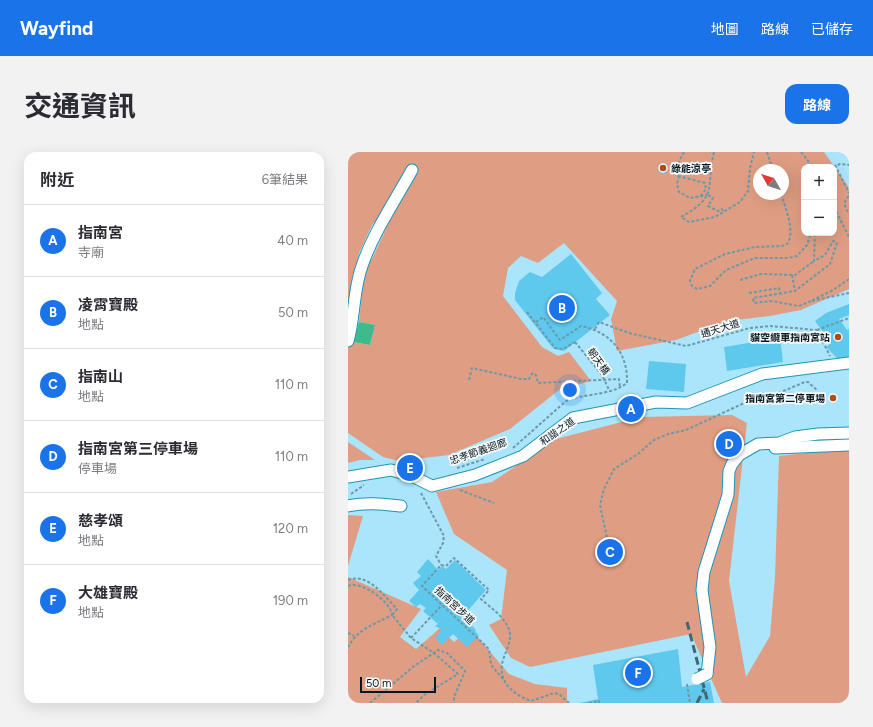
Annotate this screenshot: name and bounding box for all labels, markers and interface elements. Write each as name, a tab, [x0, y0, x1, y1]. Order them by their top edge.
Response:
text: Wayfind	[20, 17, 93, 40]
text: 地圖	[711, 21, 739, 38]
text: 路線	[761, 21, 789, 38]
text: 已儲存	[811, 21, 853, 38]
button: 路線	[785, 84, 849, 124]
text: 交通資訊	[24, 89, 136, 123]
place label: 綠能涼亭	[671, 162, 711, 175]
marker: 綠能涼亭	[658, 163, 668, 173]
north arrow	[753, 164, 789, 200]
map controls	[801, 164, 837, 236]
button: +	[801, 164, 837, 200]
text: 附近	[40, 170, 74, 190]
text: 6筆結果	[262, 172, 308, 187]
button: −	[801, 200, 837, 236]
text: 指南宮	[78, 224, 123, 242]
text: A	[48, 233, 58, 248]
text: 40 m	[277, 233, 308, 248]
text: 寺廟	[78, 245, 104, 260]
pin: B	[549, 293, 575, 323]
text: 凌霄寶殿	[78, 296, 138, 314]
text: B	[49, 305, 57, 320]
text: 50 m	[278, 305, 308, 320]
street label: 通天大道	[699, 316, 741, 341]
text: 地點	[78, 317, 104, 332]
place label: 貓空纜車指南宮站	[750, 331, 830, 344]
marker: 貓空纜車指南宮站	[833, 332, 843, 342]
street label: 朝天橋	[585, 345, 613, 377]
text: 指南山	[78, 368, 123, 386]
text: C	[48, 377, 58, 392]
text: 110 m	[275, 377, 308, 392]
your location	[560, 380, 580, 400]
text: 地點	[78, 389, 104, 404]
place label: 指南宮第二停車場	[745, 392, 825, 405]
marker: 指南宮第二停車場	[828, 393, 838, 403]
pin: A	[618, 394, 644, 424]
street label: 和諧之道	[537, 415, 577, 448]
pin: D	[716, 429, 742, 459]
street label: 忠孝節義迴廊	[448, 436, 509, 467]
text: 指南宮第三停車場	[78, 440, 198, 458]
text: D	[48, 449, 58, 464]
text: 110 m	[275, 449, 308, 464]
pin: E	[397, 453, 423, 483]
text: 停車場	[78, 461, 117, 476]
text: 慈孝頌	[78, 512, 123, 530]
text: E	[49, 521, 57, 536]
text: 120 m	[273, 521, 308, 536]
text: 地點	[78, 533, 104, 548]
pin: C	[597, 537, 623, 567]
text: 大雄寶殿	[78, 584, 138, 602]
street label: 指南宮步道	[432, 584, 477, 627]
text: F	[49, 593, 57, 608]
text: 190 m	[273, 593, 308, 608]
text: 地點	[78, 605, 104, 620]
pin: F	[625, 658, 651, 688]
scale bar	[360, 675, 436, 694]
text: 50 m	[366, 677, 391, 690]

